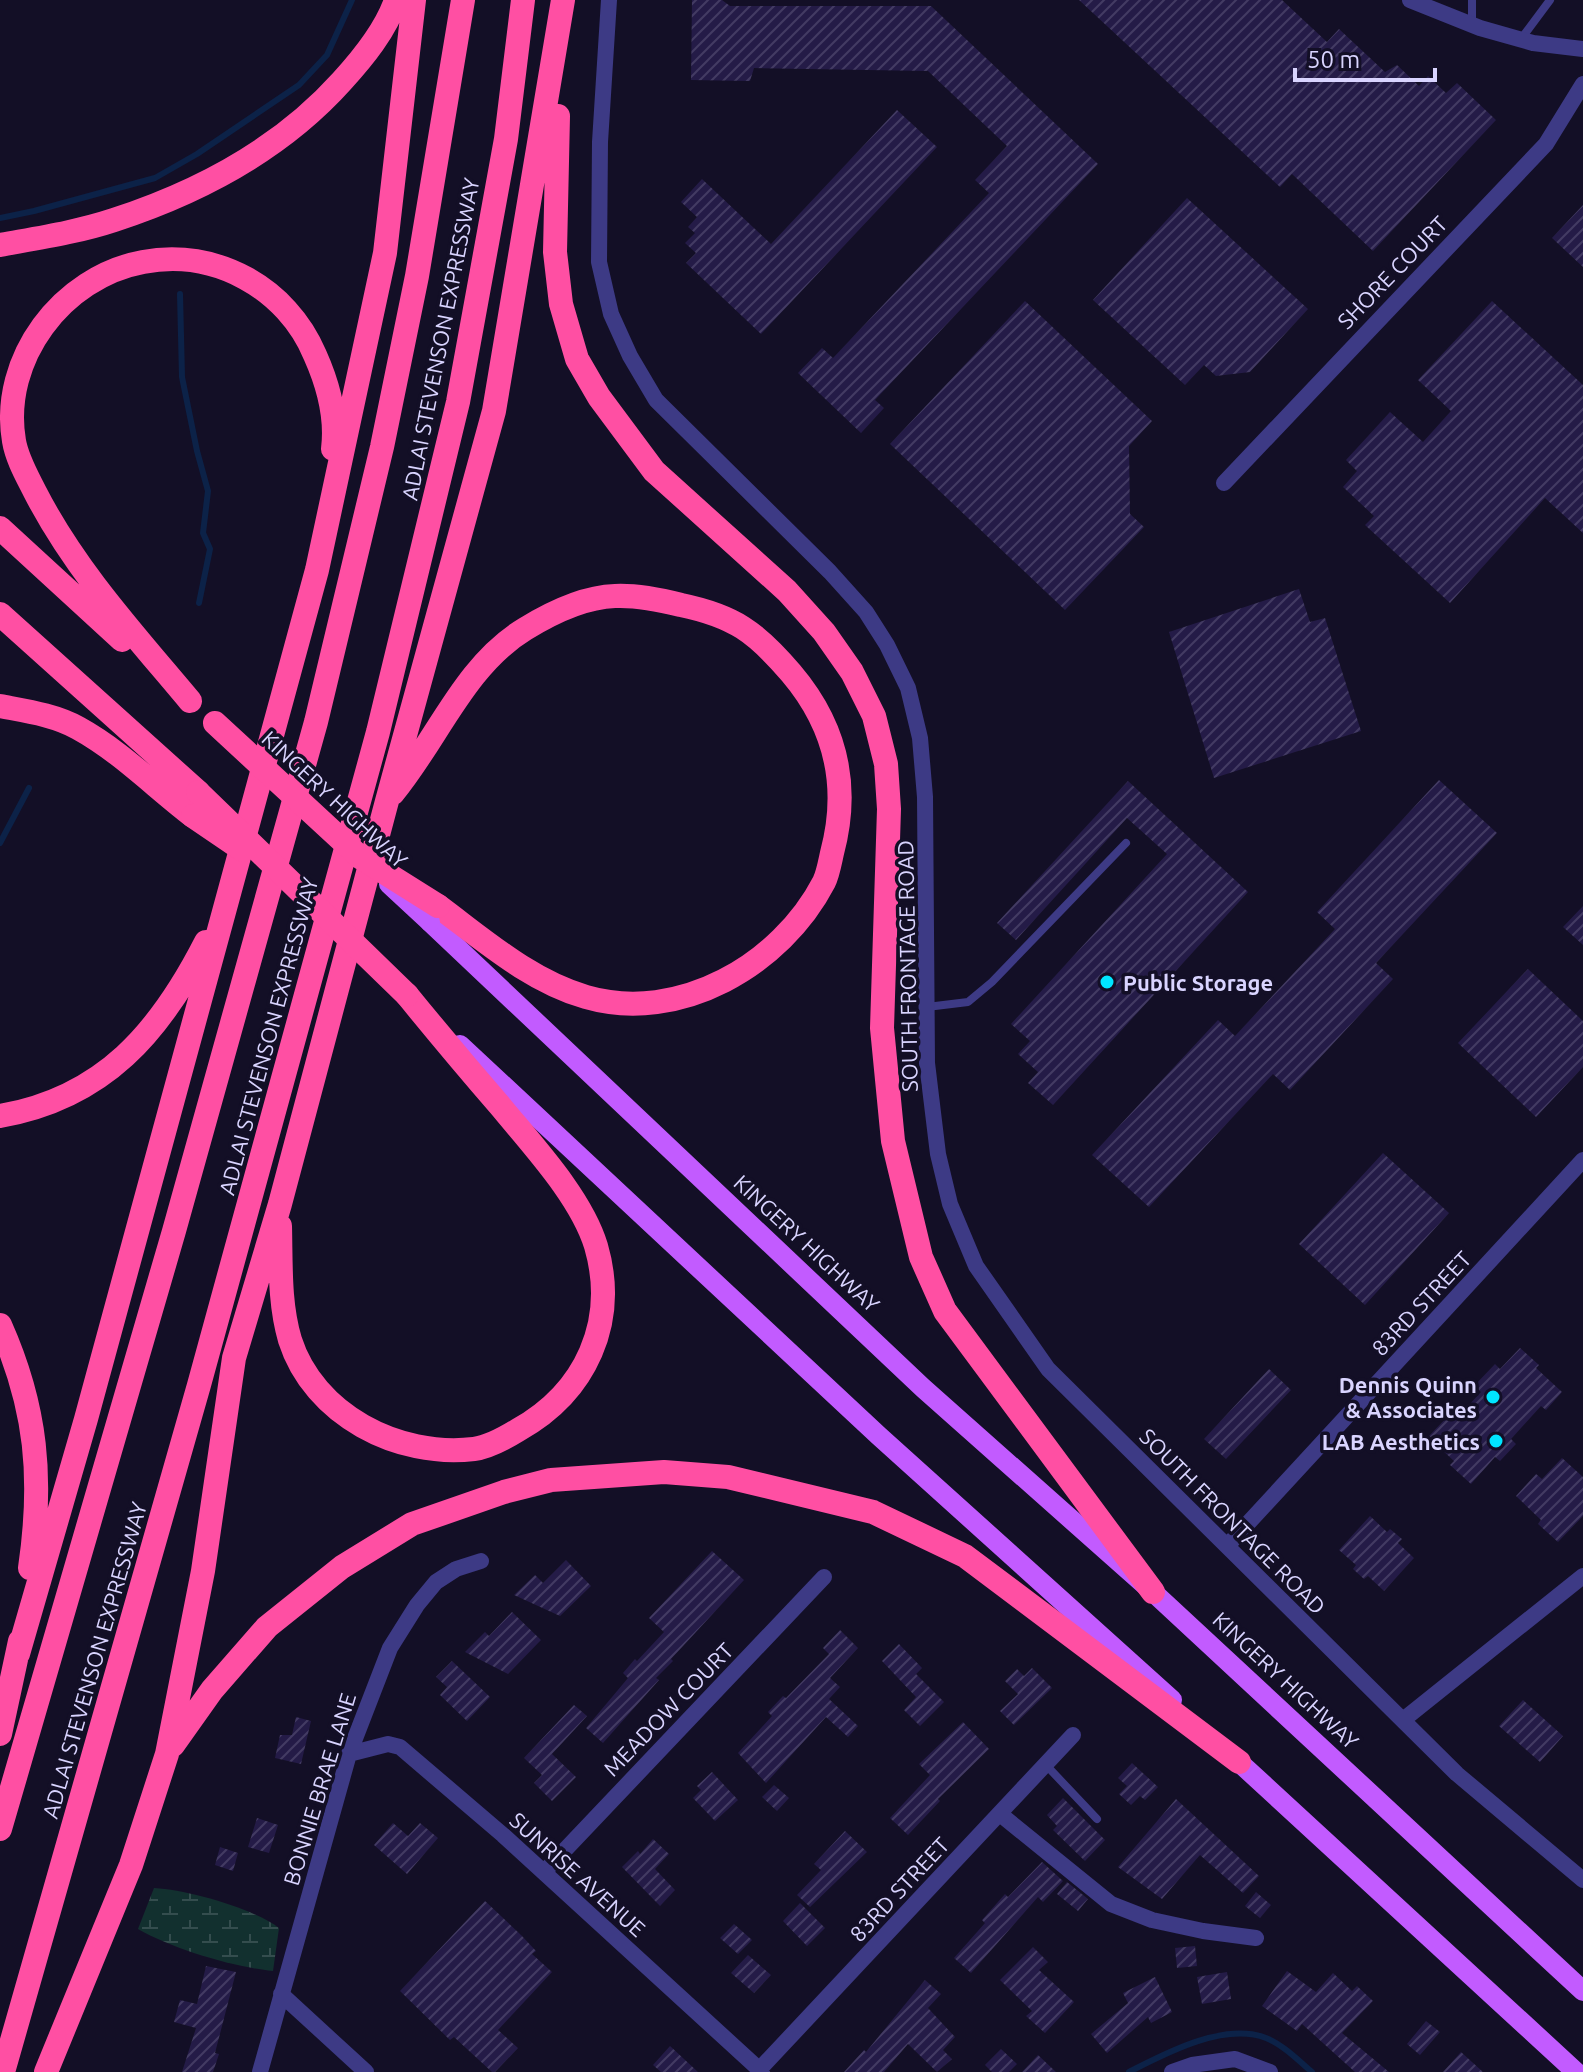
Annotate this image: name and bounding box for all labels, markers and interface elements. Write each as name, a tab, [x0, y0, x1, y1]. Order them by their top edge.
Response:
scale bar	[1295, 32, 1435, 82]
text: 50 m	[1307, 46, 1360, 73]
street label: ADLAI STEVENSON EXPRESSWAY	[396, 175, 484, 502]
street label: SHORE COURT	[1332, 211, 1452, 333]
street label: KINGERY HIGHWAY	[257, 725, 413, 873]
street label: SOUTH FRONTAGE ROAD	[892, 840, 922, 1092]
street label: ADLAI STEVENSON EXPRESSWAY	[214, 874, 323, 1198]
place label: Public Storage	[1123, 970, 1273, 995]
marker: Public Storage	[1098, 973, 1116, 991]
street label: KINGERY HIGHWAY	[729, 1169, 885, 1317]
street label: 83RD STREET	[1366, 1246, 1476, 1360]
place label: Dennis Quinn & Associates	[1339, 1372, 1477, 1422]
marker: Dennis Quinn & Associates	[1484, 1388, 1502, 1406]
street label: SOUTH FRONTAGE ROAD	[1135, 1423, 1331, 1619]
place label: LAB Aesthetics	[1322, 1429, 1480, 1454]
marker: LAB Aesthetics	[1487, 1432, 1505, 1450]
street label: ADLAI STEVENSON EXPRESSWAY	[37, 1499, 151, 1821]
street label: KINGERY HIGHWAY	[1208, 1606, 1364, 1754]
street label: MEADOW COURT	[598, 1637, 738, 1781]
street label: BONNIE BRAE LANE	[278, 1690, 360, 1888]
street label: SUNRISE AVENUE	[505, 1807, 651, 1941]
street label: 83RD STREET	[844, 1832, 954, 1946]

